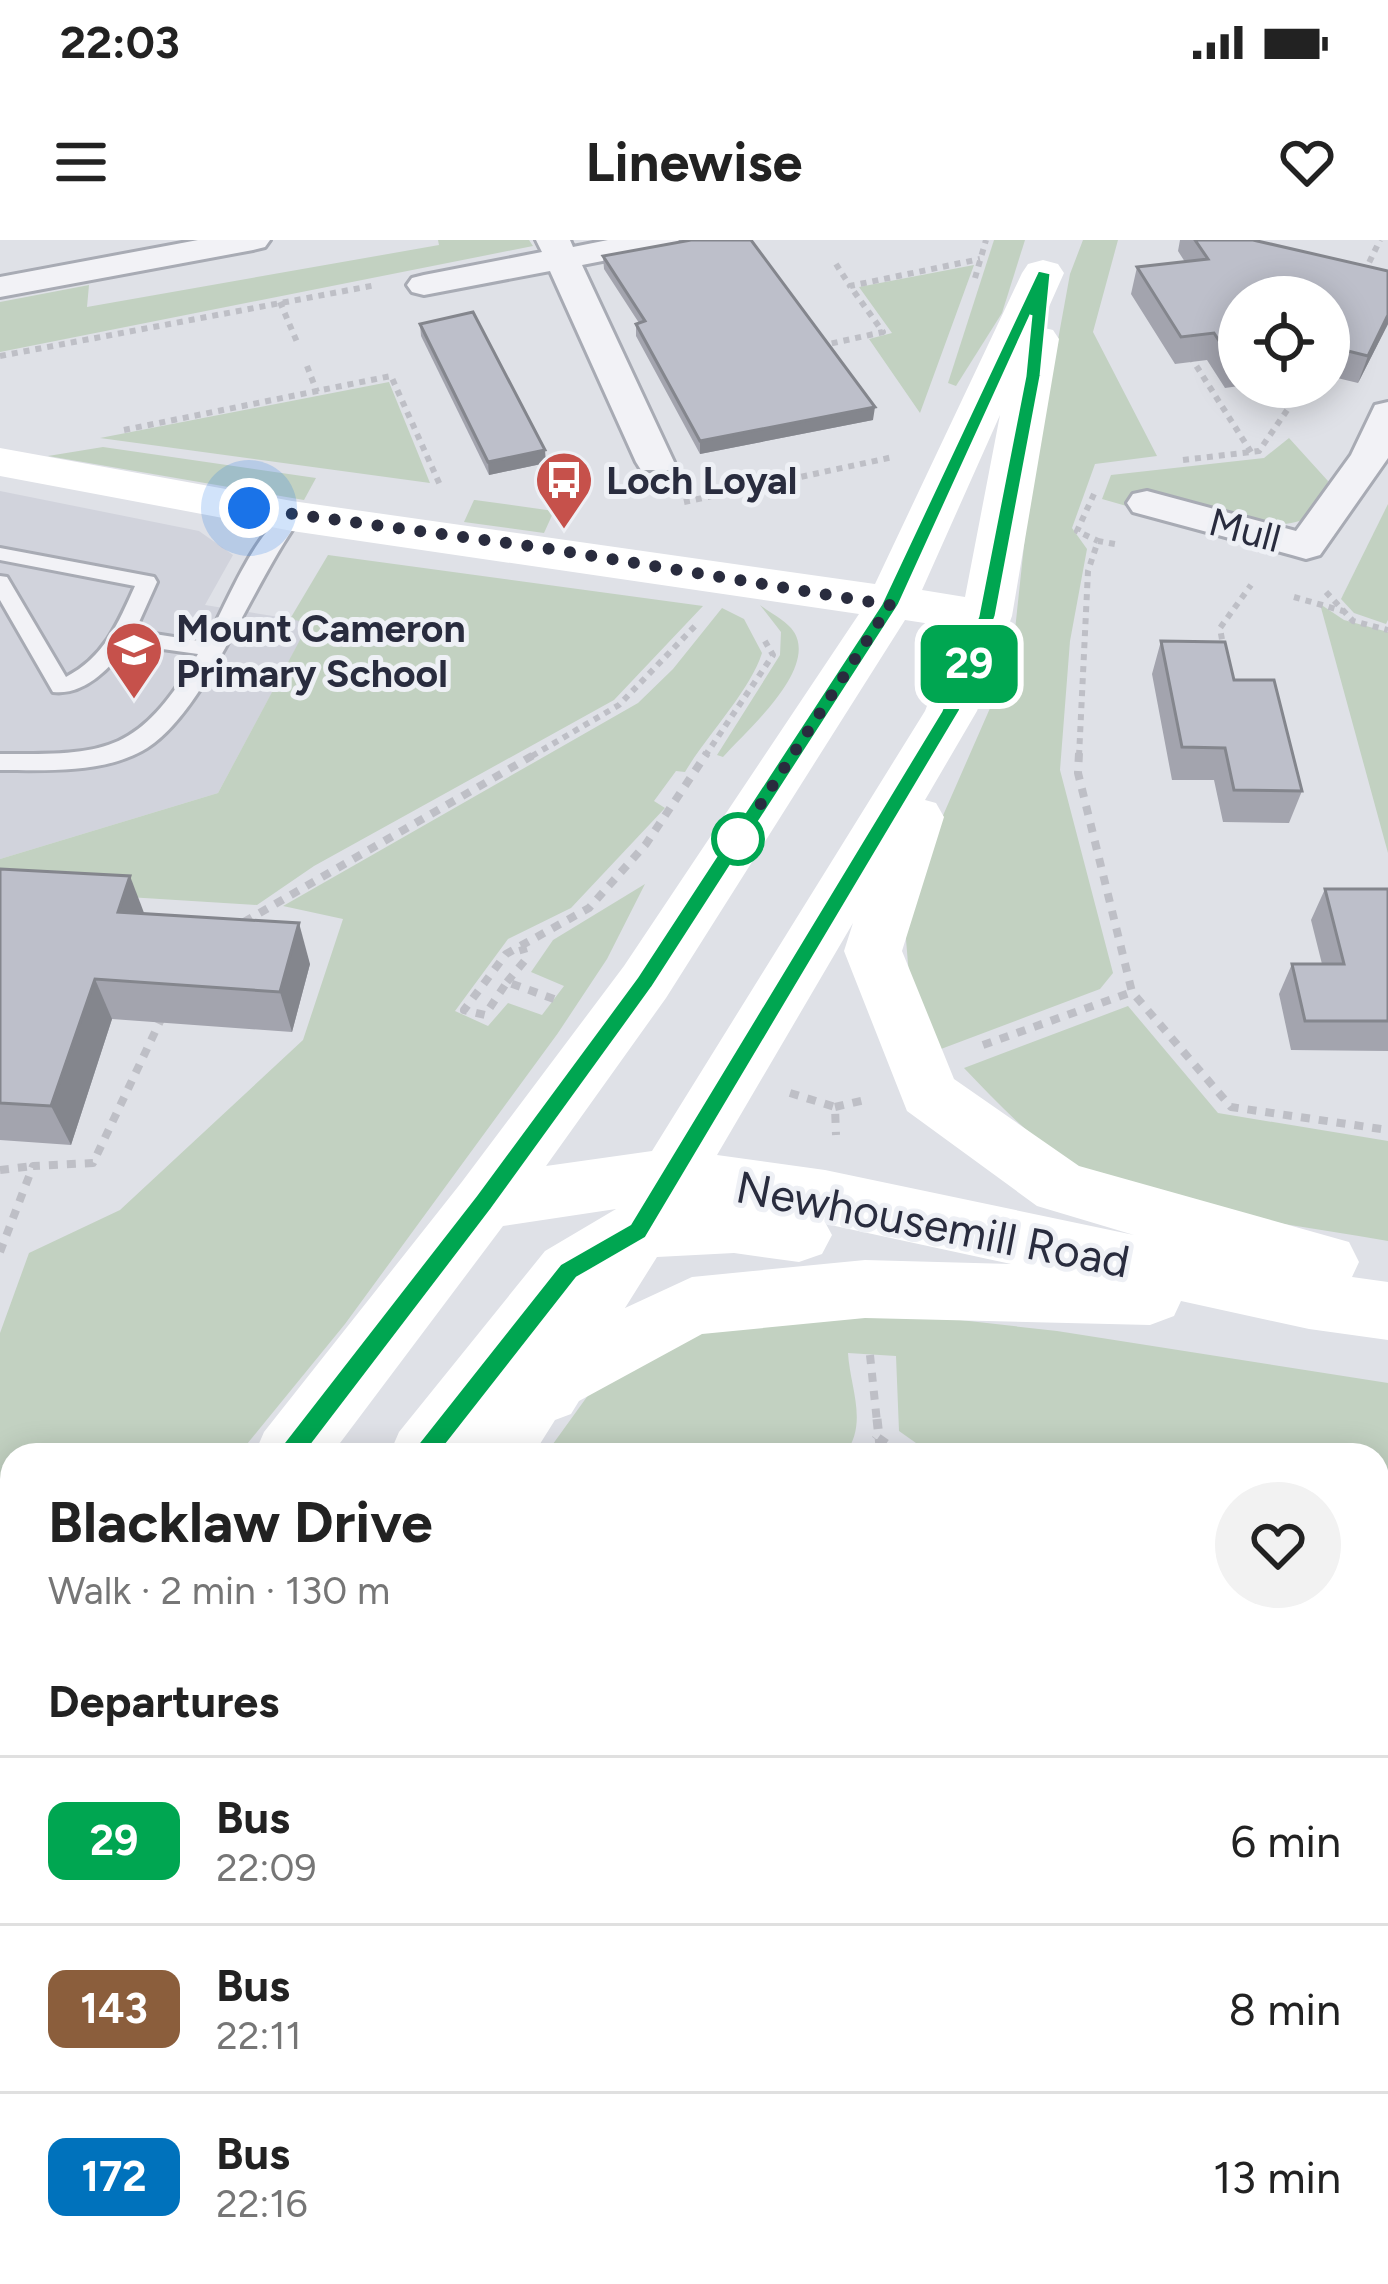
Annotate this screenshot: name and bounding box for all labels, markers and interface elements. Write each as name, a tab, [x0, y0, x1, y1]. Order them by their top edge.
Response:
text: 22:03	[60, 15, 180, 69]
icon: menu	[48, 129, 114, 195]
icon: heart	[1274, 129, 1340, 195]
text: Linewise	[586, 130, 802, 195]
map controls	[1218, 276, 1350, 408]
button: locate	[1218, 276, 1350, 408]
bus stop icon: Loch Loyal	[533, 449, 595, 531]
place label: Loch Loyal	[606, 457, 797, 504]
your location	[219, 478, 279, 538]
street label: Mull	[1204, 498, 1286, 562]
place label: Mount Cameron Primary School	[176, 605, 466, 697]
school or university icon: Mount Cameron Primary School	[103, 619, 165, 701]
line badge: 29	[915, 625, 1023, 703]
text: 29	[945, 638, 993, 689]
unlabelled marker	[713, 814, 763, 864]
street label: Newhousemill Road	[732, 1159, 1134, 1289]
button: heart	[1215, 1482, 1341, 1608]
text: Blacklaw Drive	[48, 1488, 433, 1556]
text: Walk · 2 min · 130 m	[48, 1567, 390, 1614]
text: Departures	[48, 1674, 279, 1728]
text: Bus	[216, 1790, 290, 1844]
text: 6 min	[1231, 1814, 1341, 1868]
text: 29	[90, 1815, 138, 1866]
text: 22:09	[216, 1844, 317, 1891]
text: Bus	[216, 1958, 290, 2012]
text: 8 min	[1228, 1982, 1341, 2036]
text: 143	[80, 1983, 148, 2034]
text: 22:11	[216, 2012, 302, 2059]
text: Bus	[216, 2126, 290, 2180]
text: 13 min	[1213, 2150, 1341, 2204]
text: 172	[81, 2151, 147, 2202]
text: 22:16	[216, 2180, 308, 2227]

